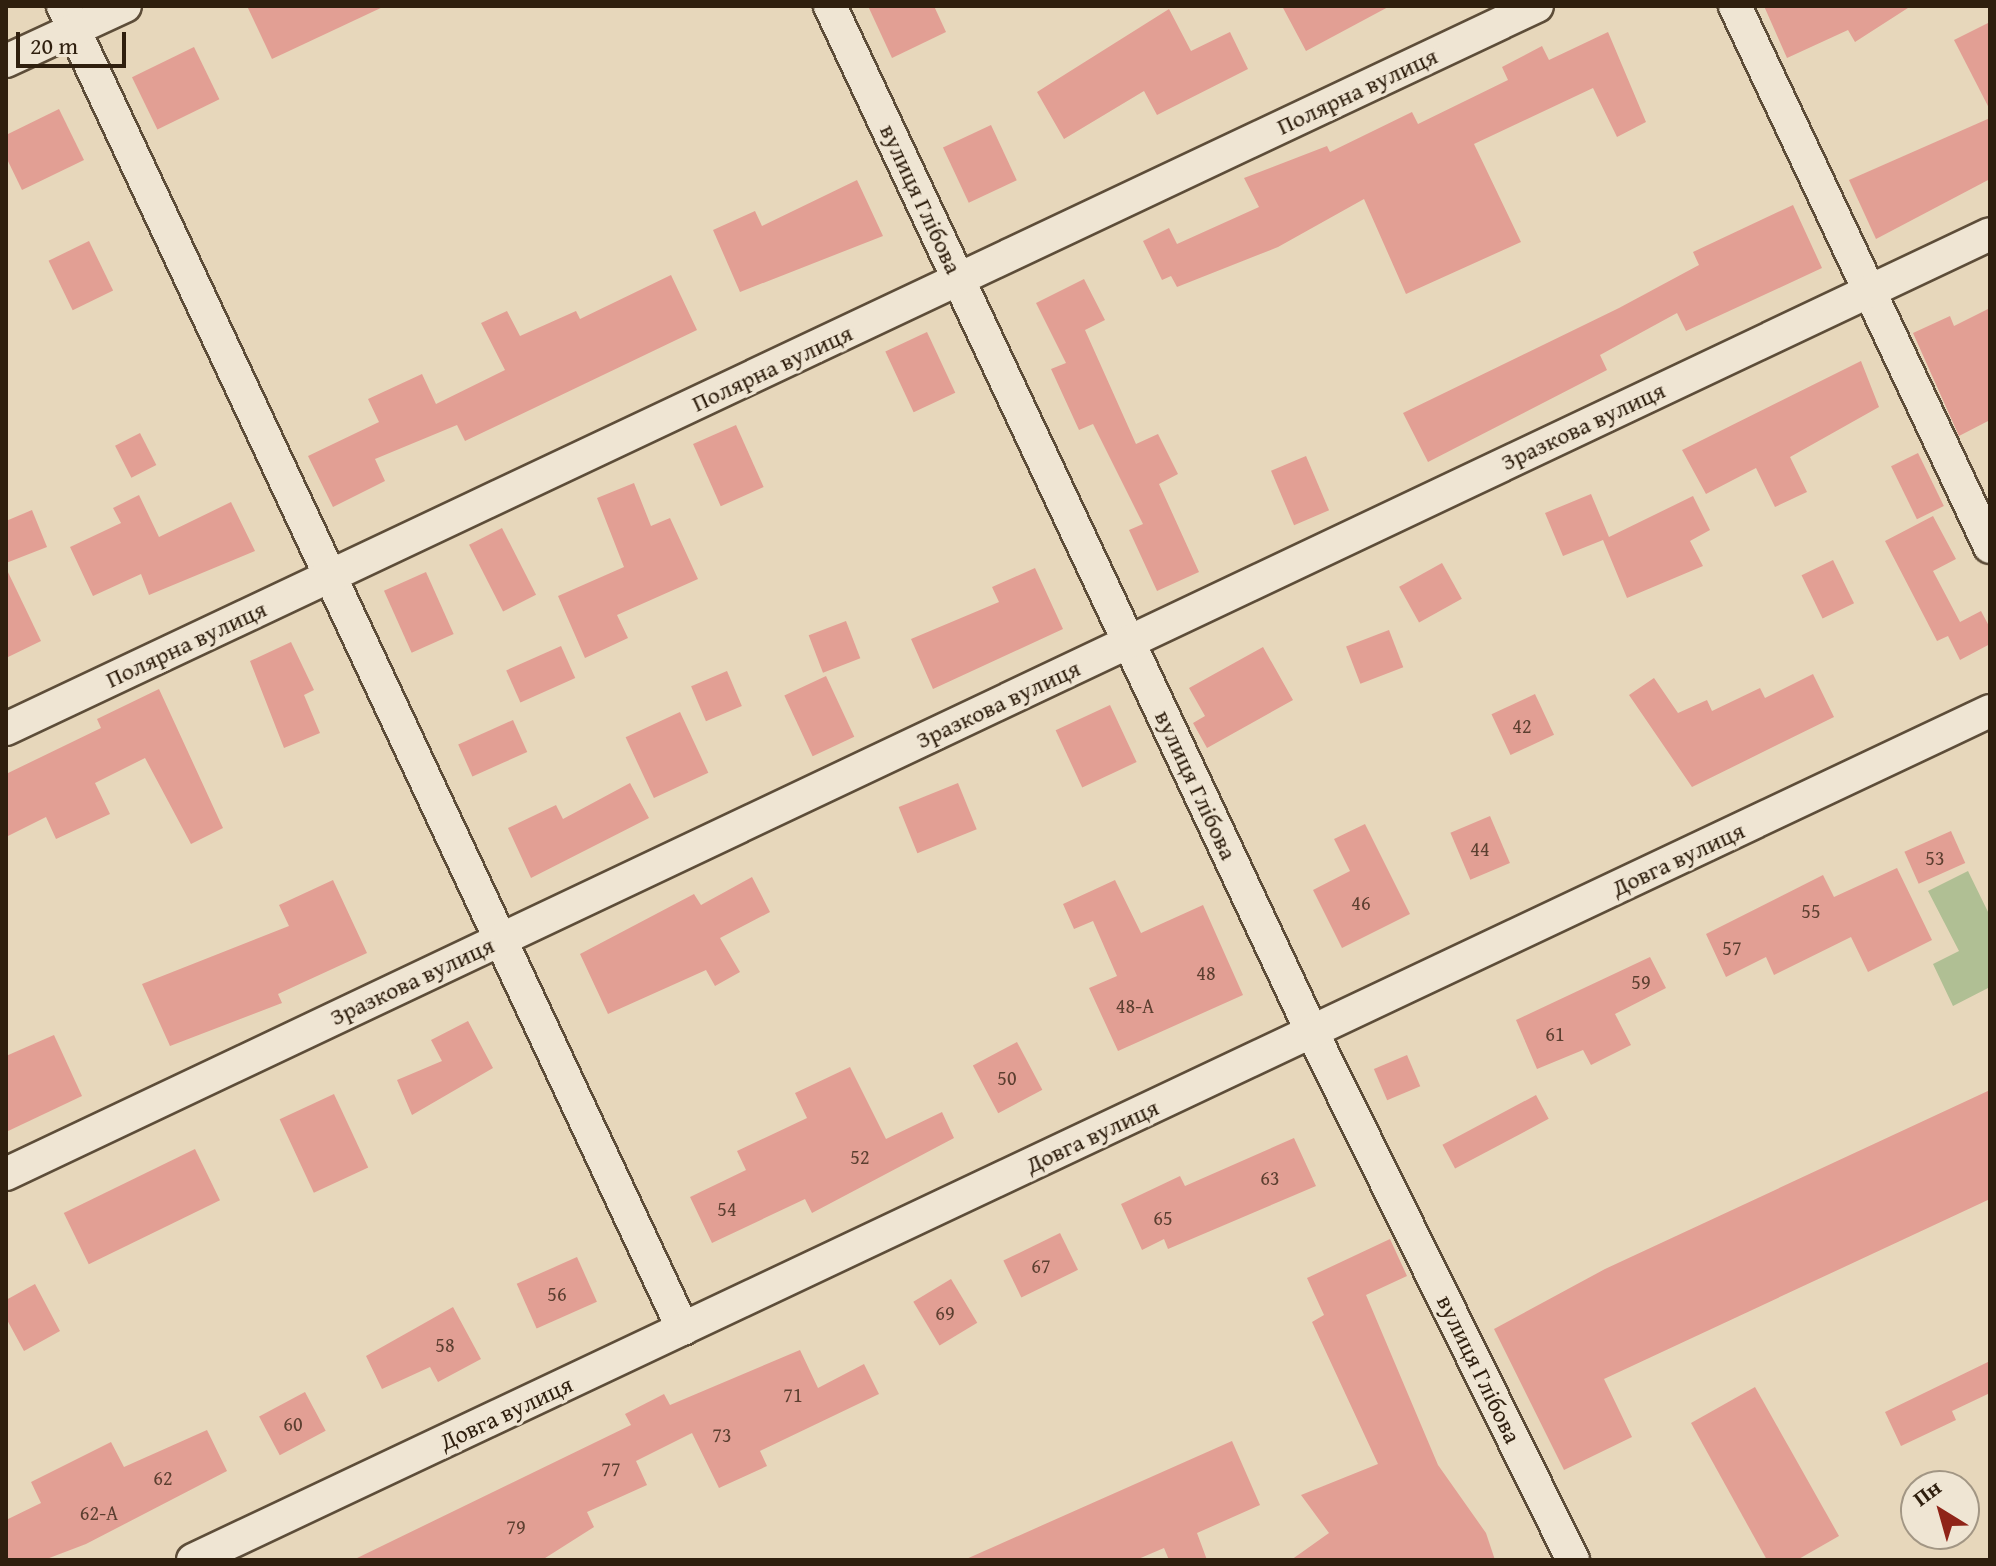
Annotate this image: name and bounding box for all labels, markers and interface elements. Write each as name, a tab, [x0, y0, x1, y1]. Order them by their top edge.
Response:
scale bar	[20, 16, 130, 66]
text: 20 m	[30, 28, 78, 63]
street label: Полярна вулиця	[1272, 41, 1442, 141]
street label: вулиця Глібова	[874, 120, 968, 278]
street label: Полярна вулиця	[687, 318, 857, 418]
street label: Зразкова вулиця	[1496, 375, 1670, 477]
street label: Полярна вулиця	[101, 594, 271, 694]
street label: Зразкова вулиця	[911, 653, 1085, 755]
street label: вулиця Глібова	[1149, 706, 1243, 864]
house number: 42	[1512, 713, 1532, 737]
street label: Довга вулиця	[1607, 816, 1749, 902]
house number: 44	[1470, 836, 1490, 860]
house number: 53	[1925, 845, 1945, 869]
house number: 46	[1351, 890, 1371, 914]
house number: 55	[1801, 898, 1821, 922]
street label: Зразкова вулиця	[325, 930, 499, 1032]
house number: 57	[1722, 935, 1742, 959]
house number: 48	[1196, 960, 1216, 984]
house number: 59	[1631, 969, 1651, 993]
house number: 48-А	[1116, 993, 1154, 1017]
house number: 61	[1545, 1021, 1565, 1045]
house number: 50	[997, 1065, 1017, 1089]
street label: Довга вулиця	[1021, 1093, 1163, 1179]
house number: 52	[850, 1144, 870, 1168]
house number: 63	[1260, 1165, 1280, 1189]
house number: 54	[717, 1196, 737, 1220]
house number: 65	[1153, 1205, 1173, 1229]
house number: 67	[1031, 1253, 1051, 1277]
house number: 56	[547, 1281, 567, 1305]
street label: вулиця Глібова	[1431, 1290, 1527, 1448]
house number: 69	[935, 1300, 955, 1324]
house number: 58	[435, 1332, 455, 1356]
street label: Довга вулиця	[435, 1370, 577, 1456]
house number: 71	[783, 1382, 803, 1406]
house number: 60	[283, 1411, 303, 1435]
house number: 73	[712, 1422, 732, 1446]
house number: 77	[601, 1456, 621, 1480]
house number: 62	[153, 1465, 173, 1489]
north arrow	[1900, 1470, 1980, 1550]
text: Пн	[1906, 1471, 1948, 1514]
house number: 62-А	[80, 1500, 118, 1524]
house number: 79	[506, 1514, 526, 1538]

